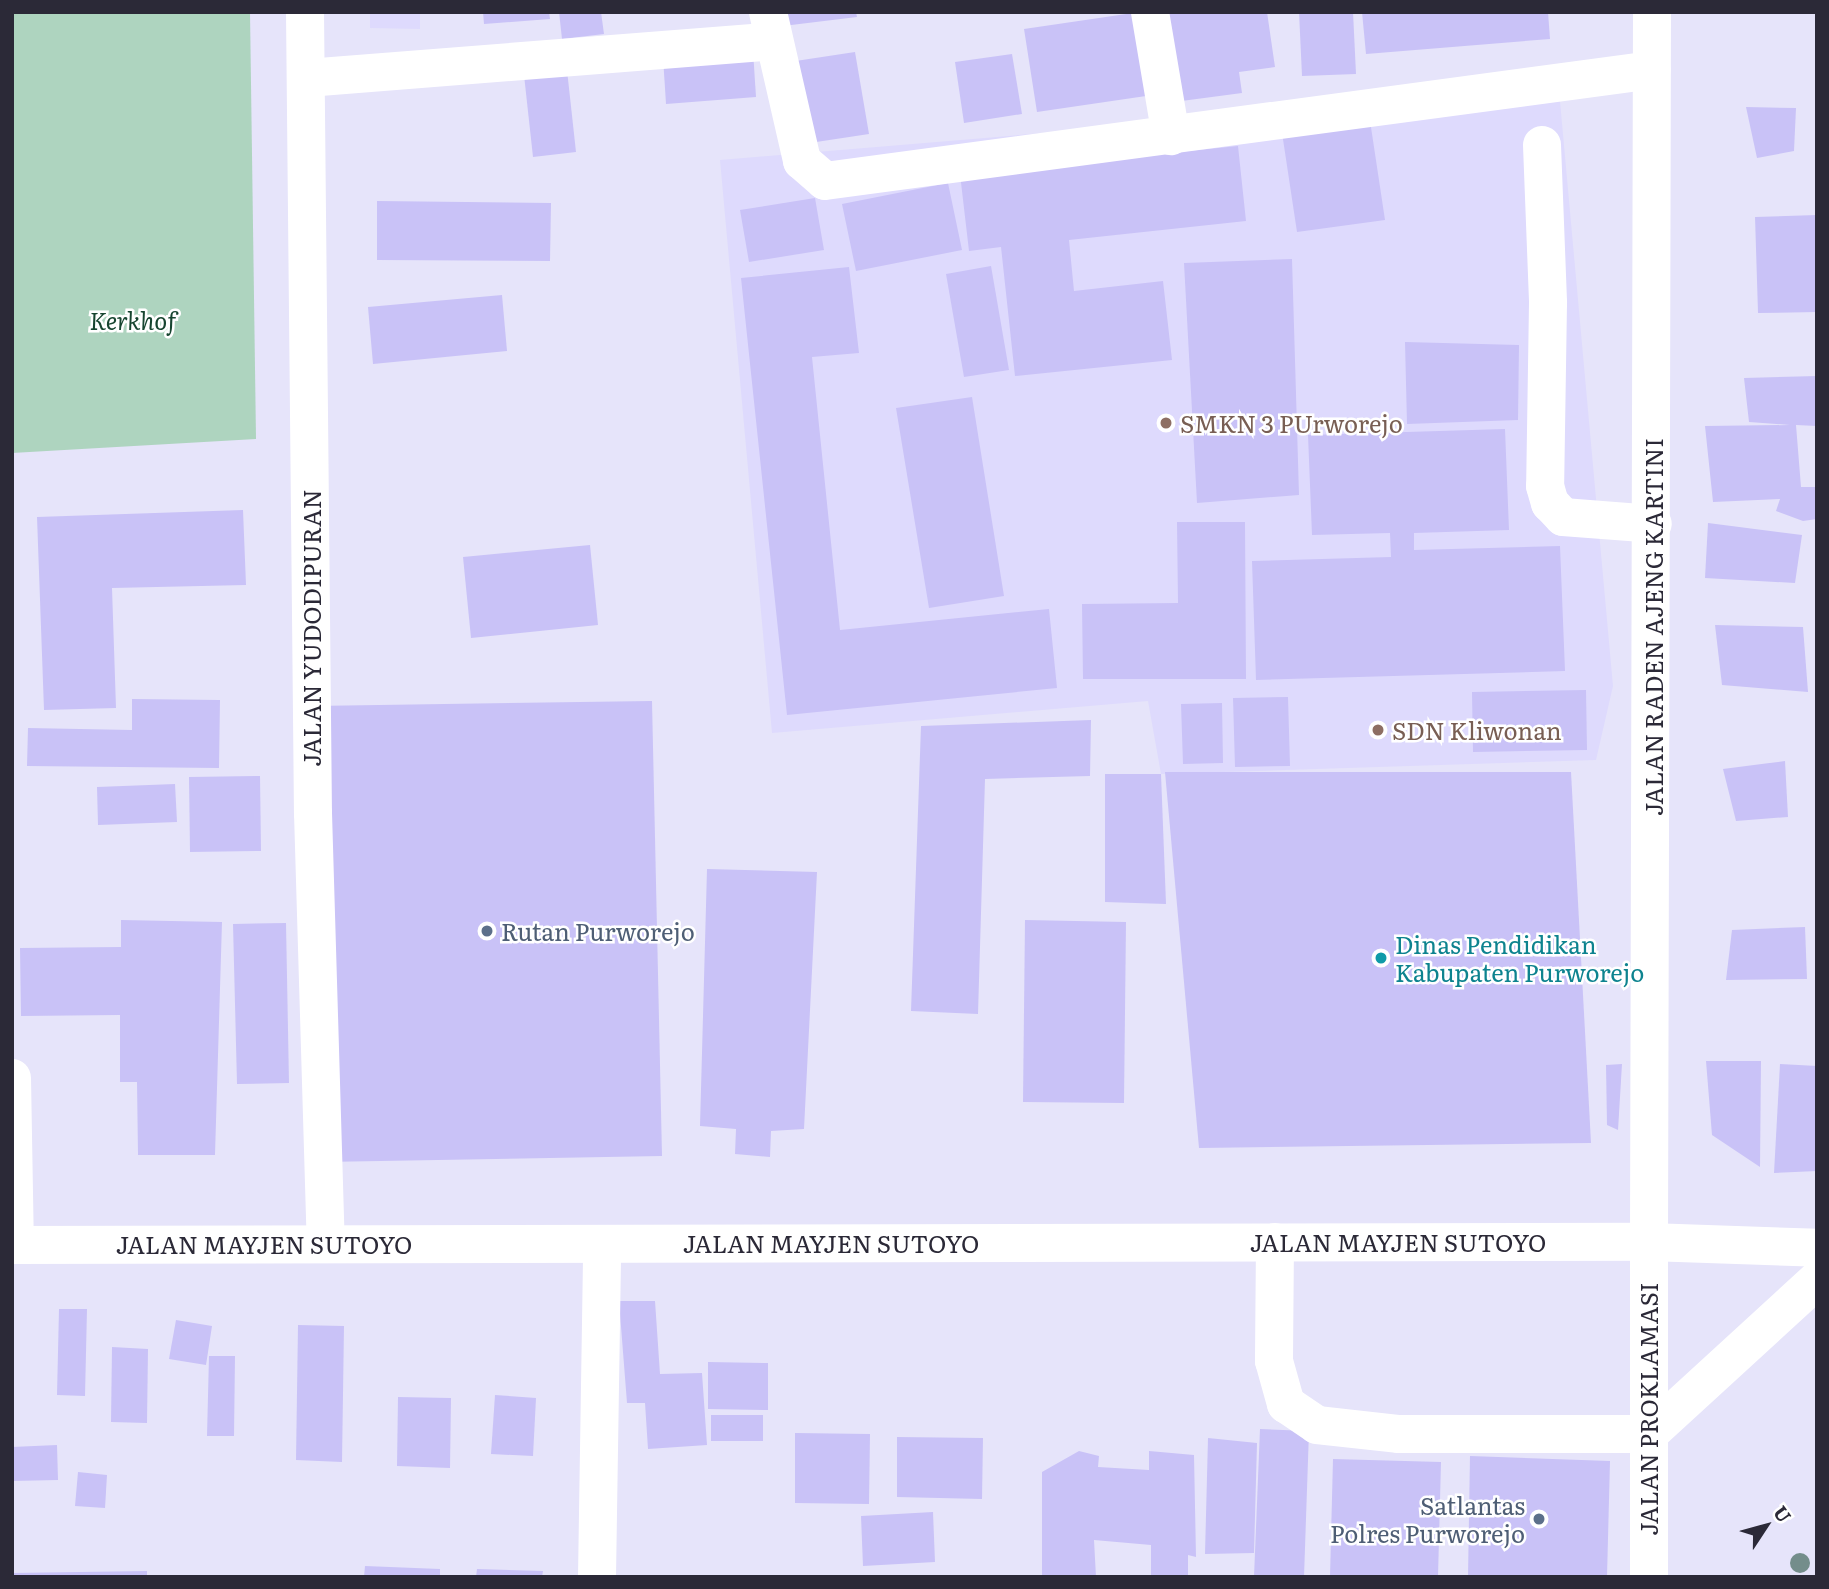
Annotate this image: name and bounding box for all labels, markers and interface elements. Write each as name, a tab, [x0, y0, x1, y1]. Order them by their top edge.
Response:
park label: Kerkhof	[90, 306, 176, 334]
place label: SMKN 3 PUrworejo	[1180, 409, 1403, 437]
marker: SMKN 3 PUrworejo	[1158, 415, 1174, 431]
street label: JALAN RADEN AJENG KARTINI	[1639, 438, 1667, 816]
street label: JALAN YUDODIPURAN	[297, 489, 325, 767]
place label: SDN Kliwonan	[1392, 716, 1562, 744]
marker: SDN Kliwonan	[1370, 722, 1386, 738]
place label: Rutan Purworejo	[501, 917, 695, 945]
marker: Rutan Purworejo	[479, 923, 495, 939]
place label: Dinas Pendidikan Kabupaten Purworejo	[1395, 930, 1644, 986]
marker: Dinas Pendidikan Kabupaten Purworejo	[1373, 950, 1389, 966]
street label: JALAN MAYJEN SUTOYO	[1250, 1228, 1546, 1256]
street label: JALAN MAYJEN SUTOYO	[683, 1229, 979, 1257]
street label: JALAN MAYJEN SUTOYO	[116, 1230, 412, 1258]
street label: JALAN PROKLAMASI	[1634, 1282, 1662, 1536]
place label: Satlantas Polres Purworejo	[1330, 1491, 1525, 1547]
north arrow	[1731, 1491, 1801, 1561]
text: U	[1767, 1499, 1799, 1528]
marker: Satlantas Polres Purworejo	[1531, 1511, 1547, 1527]

